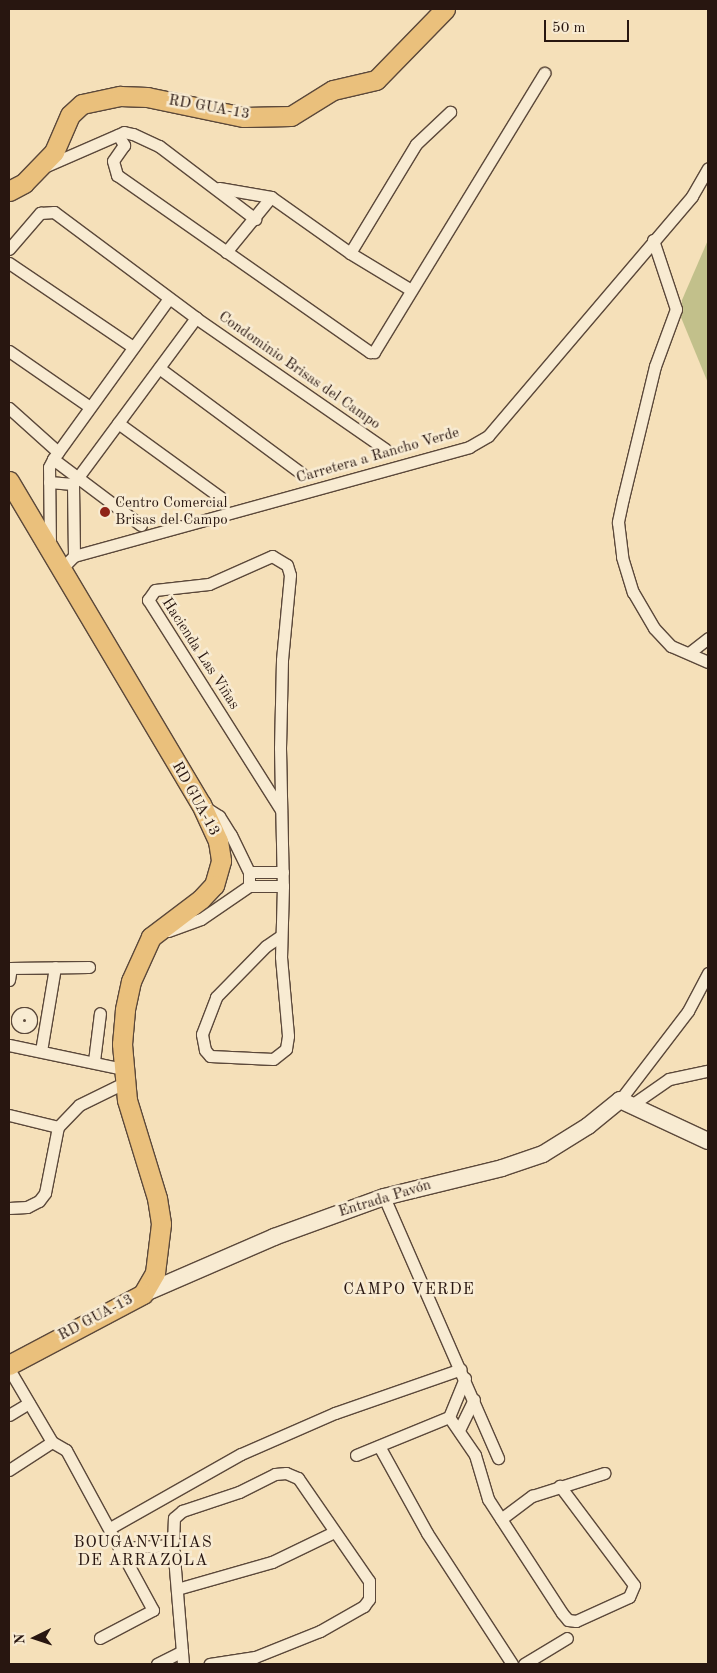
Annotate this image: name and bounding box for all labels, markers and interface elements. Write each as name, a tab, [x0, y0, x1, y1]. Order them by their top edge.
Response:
scale bar	[547, 10, 632, 42]
text: 50 m	[552, 21, 586, 36]
street label: RD GUA-13	[167, 92, 251, 124]
street label: Condominio Brisas del Campo	[215, 308, 383, 434]
street label: Carretera a Rancho Verde	[294, 424, 462, 488]
place label: Centro Comercial Brisas del Campo	[115, 494, 228, 529]
marker: Centro Comercial Brisas del Campo	[99, 506, 111, 518]
street label: Hacienda Las Viñas	[157, 595, 243, 713]
street label: RD GUA-13	[167, 759, 223, 839]
street label: Entrada Pavón	[336, 1176, 434, 1222]
district label: CAMPO VERDE	[342, 1280, 476, 1300]
street label: RD GUA-13	[56, 1291, 136, 1345]
district label: BOUGANVILIAS DE ARRAZOLA	[72, 1533, 214, 1571]
north arrow	[10, 1613, 60, 1663]
text: N	[13, 1633, 27, 1645]

